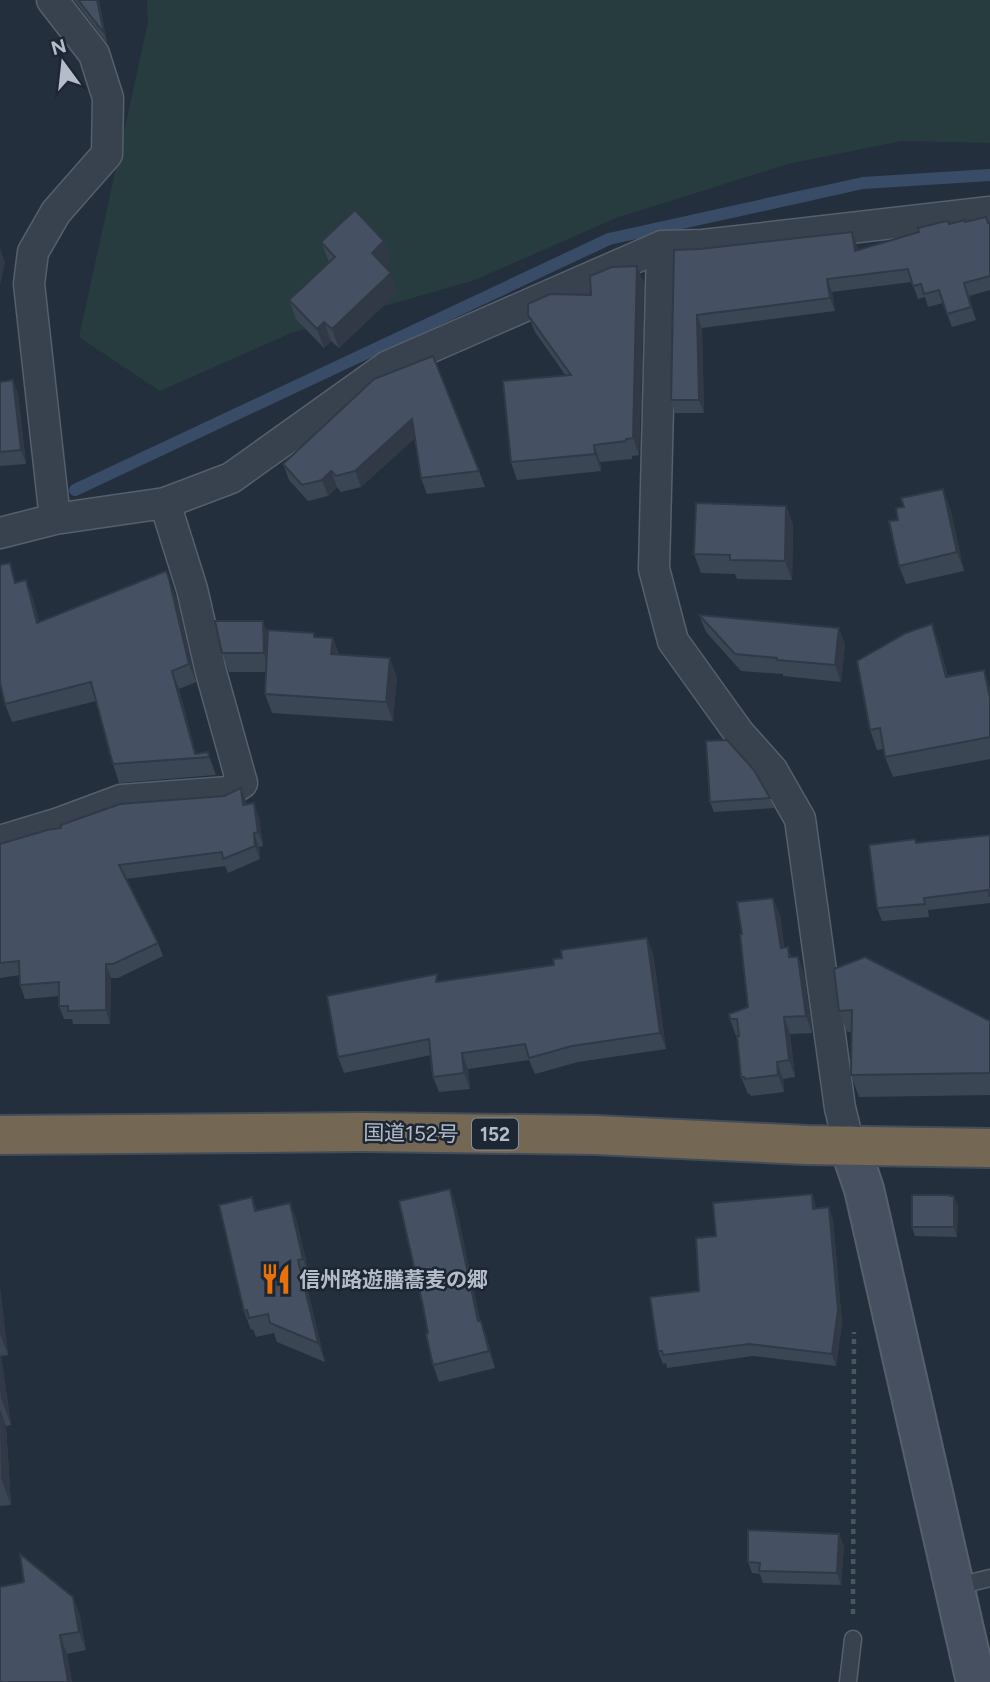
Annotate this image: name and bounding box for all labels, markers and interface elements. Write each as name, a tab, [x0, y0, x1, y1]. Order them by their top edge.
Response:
north arrow	[28, 28, 98, 98]
text: N	[49, 34, 69, 60]
road number: 152	[472, 1118, 518, 1150]
street label: 国道152号	[363, 1120, 459, 1146]
restaurant icon: 信州路遊膳蕎麦の郷	[259, 1262, 293, 1296]
place label: 信州路遊膳蕎麦の郷	[299, 1267, 488, 1292]

